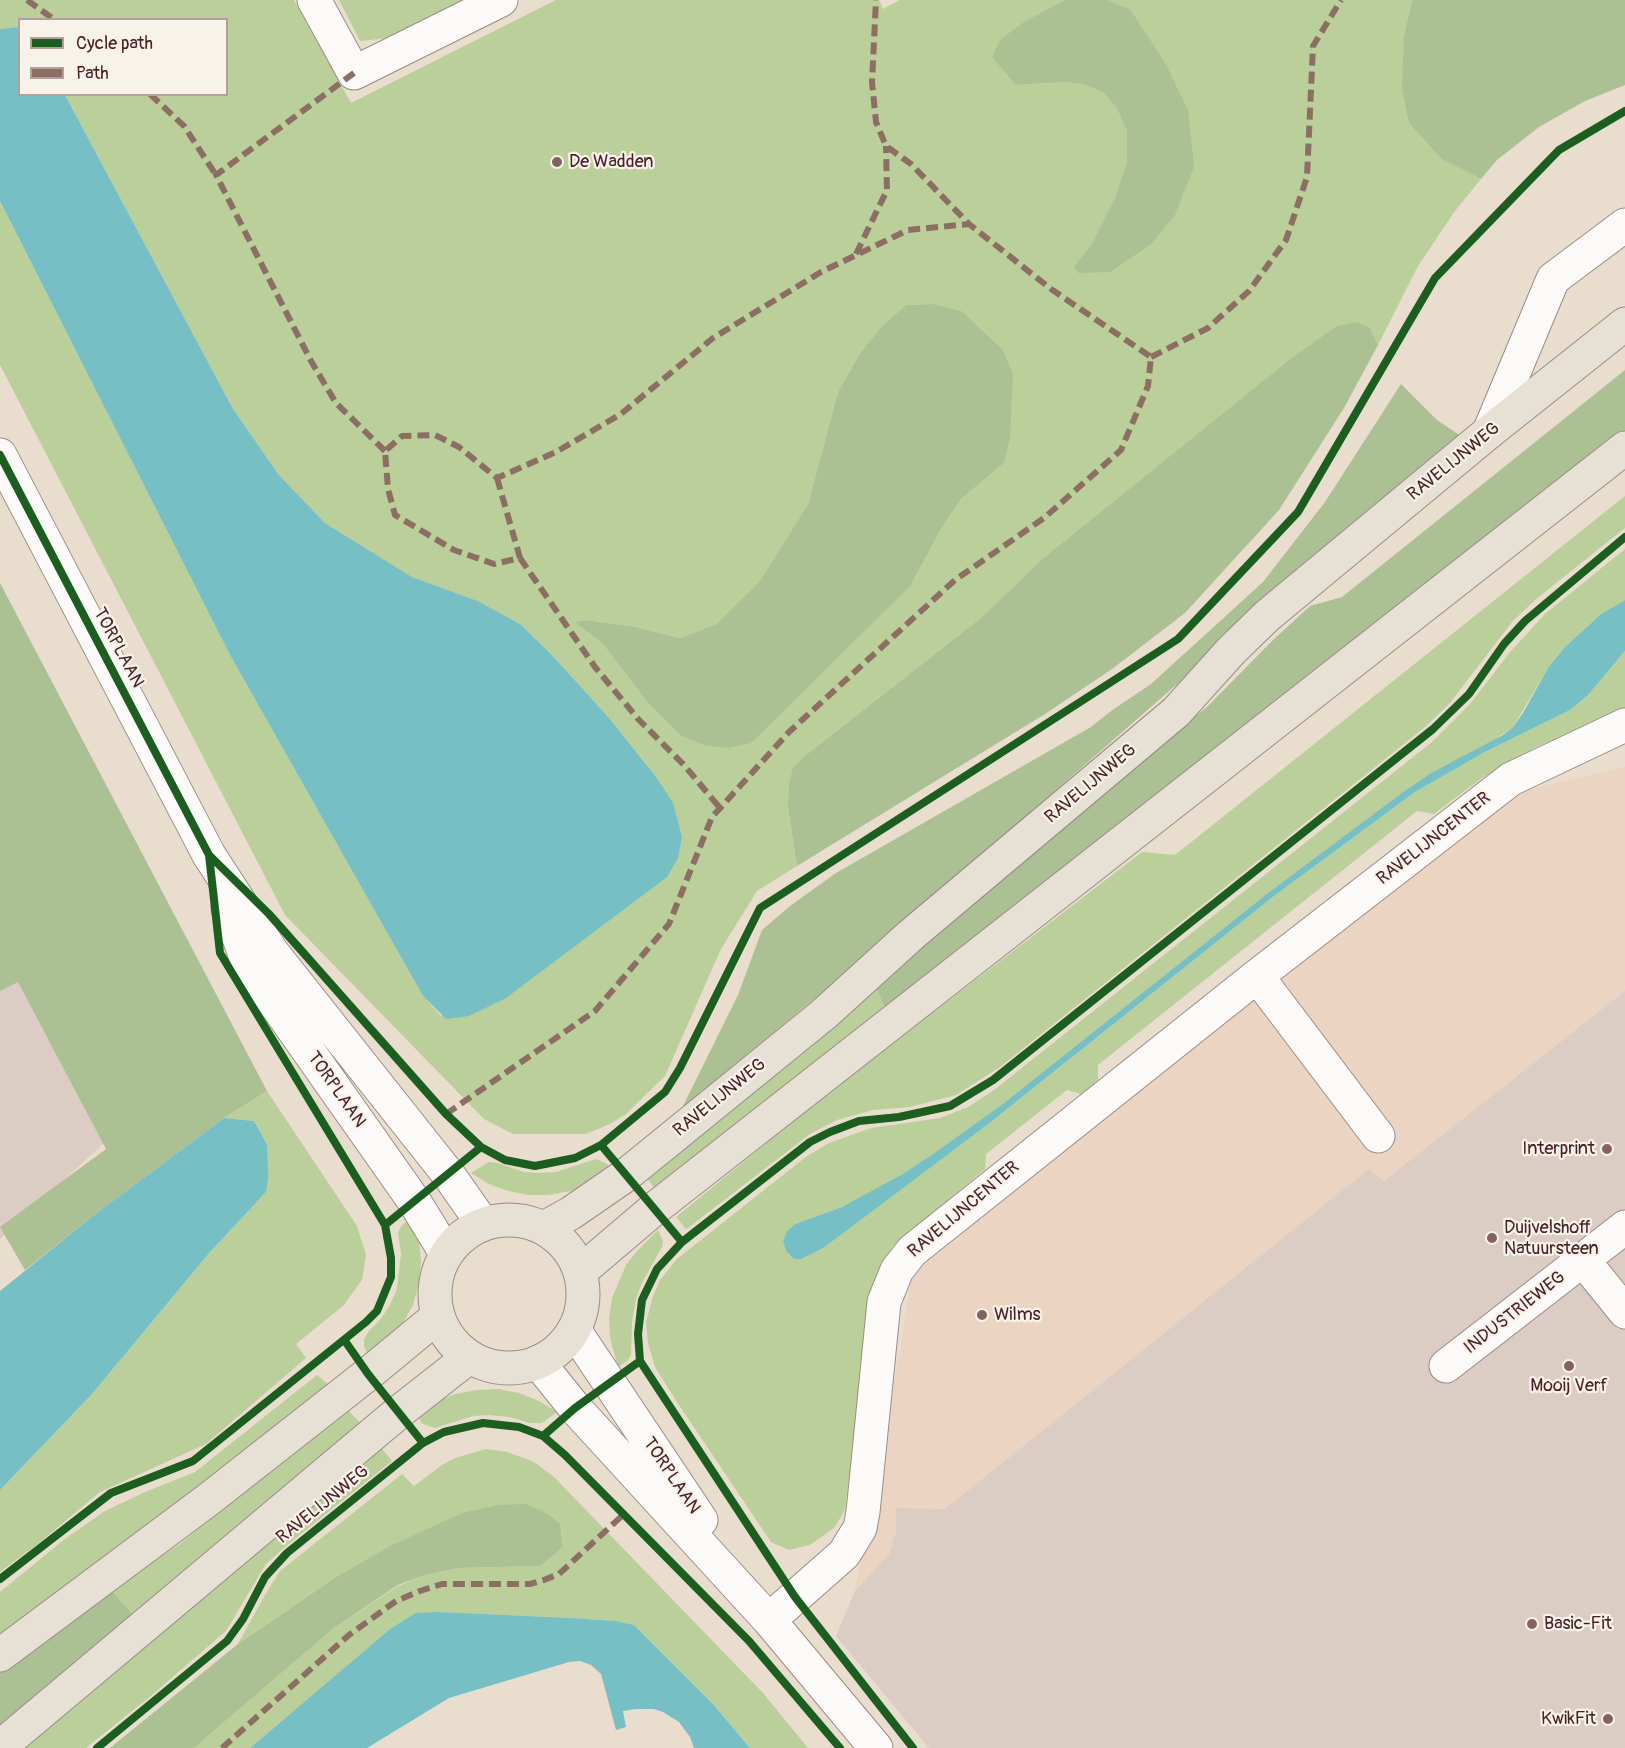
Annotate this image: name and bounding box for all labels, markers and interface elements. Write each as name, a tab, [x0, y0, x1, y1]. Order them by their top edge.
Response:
legend	[18, 18, 228, 96]
text: Cycle path	[76, 32, 153, 55]
text: Path	[76, 62, 109, 85]
place label: De Wadden	[569, 151, 653, 173]
marker: De Wadden	[550, 155, 564, 169]
street label: RAVELIJNWEG	[1403, 418, 1505, 506]
street label: TORPLAAN	[88, 604, 148, 692]
street label: RAVELIJNWEG	[1041, 740, 1141, 828]
street label: RAVELIJNCENTER	[1373, 788, 1495, 890]
street label: TORPLAAN	[302, 1048, 370, 1132]
street label: RAVELIJNWEG	[669, 1054, 771, 1142]
place label: Interprint	[1522, 1138, 1595, 1160]
marker: Interprint	[1600, 1142, 1614, 1156]
street label: RAVELIJNCENTER	[904, 1157, 1024, 1263]
place label: Duijvelshoff Natuursteen	[1504, 1217, 1599, 1260]
marker: Duijvelshoff Natuursteen	[1485, 1231, 1499, 1245]
street label: INDUSTRIEWEG	[1460, 1267, 1570, 1359]
place label: Wilms	[994, 1304, 1041, 1326]
marker: Wilms	[975, 1308, 989, 1322]
marker: Mooij Verf	[1562, 1359, 1576, 1373]
place label: Mooij Verf	[1530, 1375, 1608, 1397]
street label: TORPLAAN	[638, 1434, 704, 1518]
street label: RAVELIJNWEG	[272, 1461, 374, 1549]
place label: Basic-Fit	[1544, 1613, 1612, 1635]
marker: Basic-Fit	[1525, 1617, 1539, 1631]
place label: KwikFit	[1541, 1708, 1596, 1730]
marker: KwikFit	[1601, 1712, 1615, 1726]

